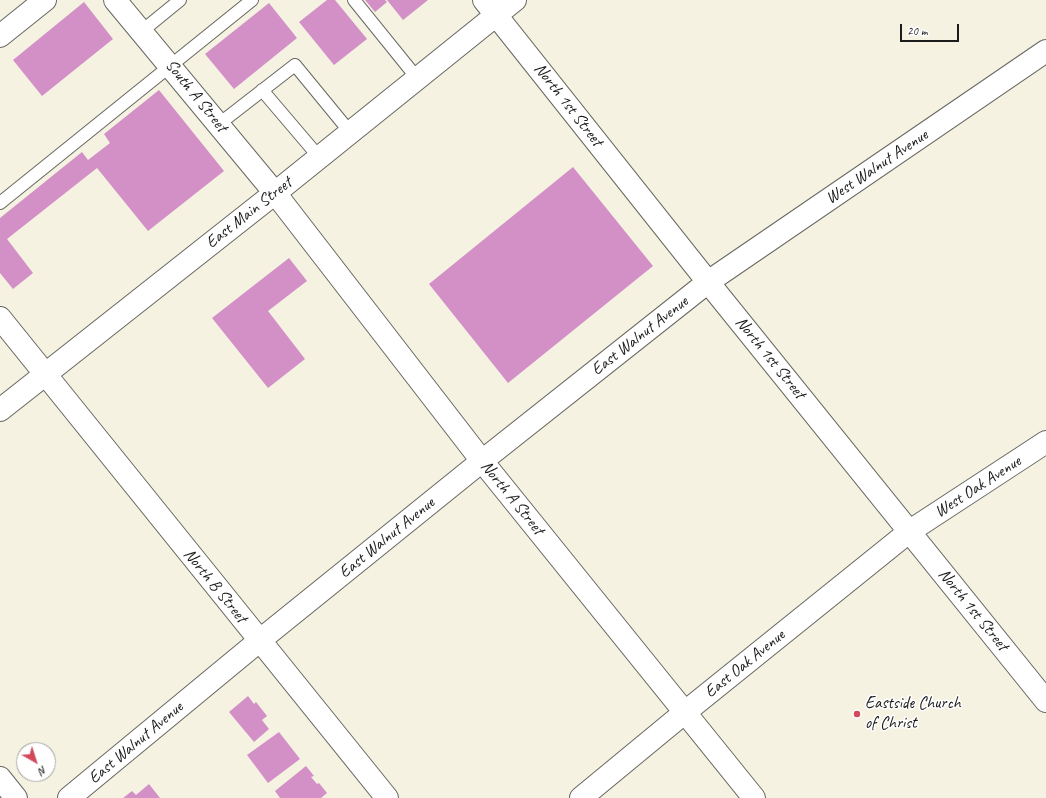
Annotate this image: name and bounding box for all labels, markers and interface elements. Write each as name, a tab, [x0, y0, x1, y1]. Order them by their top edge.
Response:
scale bar	[902, 16, 961, 42]
text: 20 m	[907, 23, 927, 39]
street label: South A Street	[161, 56, 231, 136]
street label: North 1st Street	[529, 59, 607, 151]
street label: West Walnut Avenue	[822, 125, 932, 209]
street label: East Main Street	[202, 173, 296, 253]
street label: East Walnut Avenue	[588, 292, 692, 380]
street label: North 1st Street	[731, 313, 809, 403]
street label: West Oak Avenue	[931, 452, 1025, 522]
street label: North A Street	[476, 457, 548, 539]
street label: East Walnut Avenue	[335, 493, 439, 583]
street label: North B Street	[179, 545, 251, 627]
street label: North 1st Street	[934, 565, 1012, 655]
street label: East Oak Avenue	[701, 625, 789, 703]
place label: Eastside Church of Christ	[865, 694, 961, 734]
street label: East Walnut Avenue	[85, 698, 187, 788]
marker: Eastside Church of Christ	[852, 709, 862, 719]
north arrow	[16, 742, 56, 782]
text: N	[36, 763, 50, 778]

